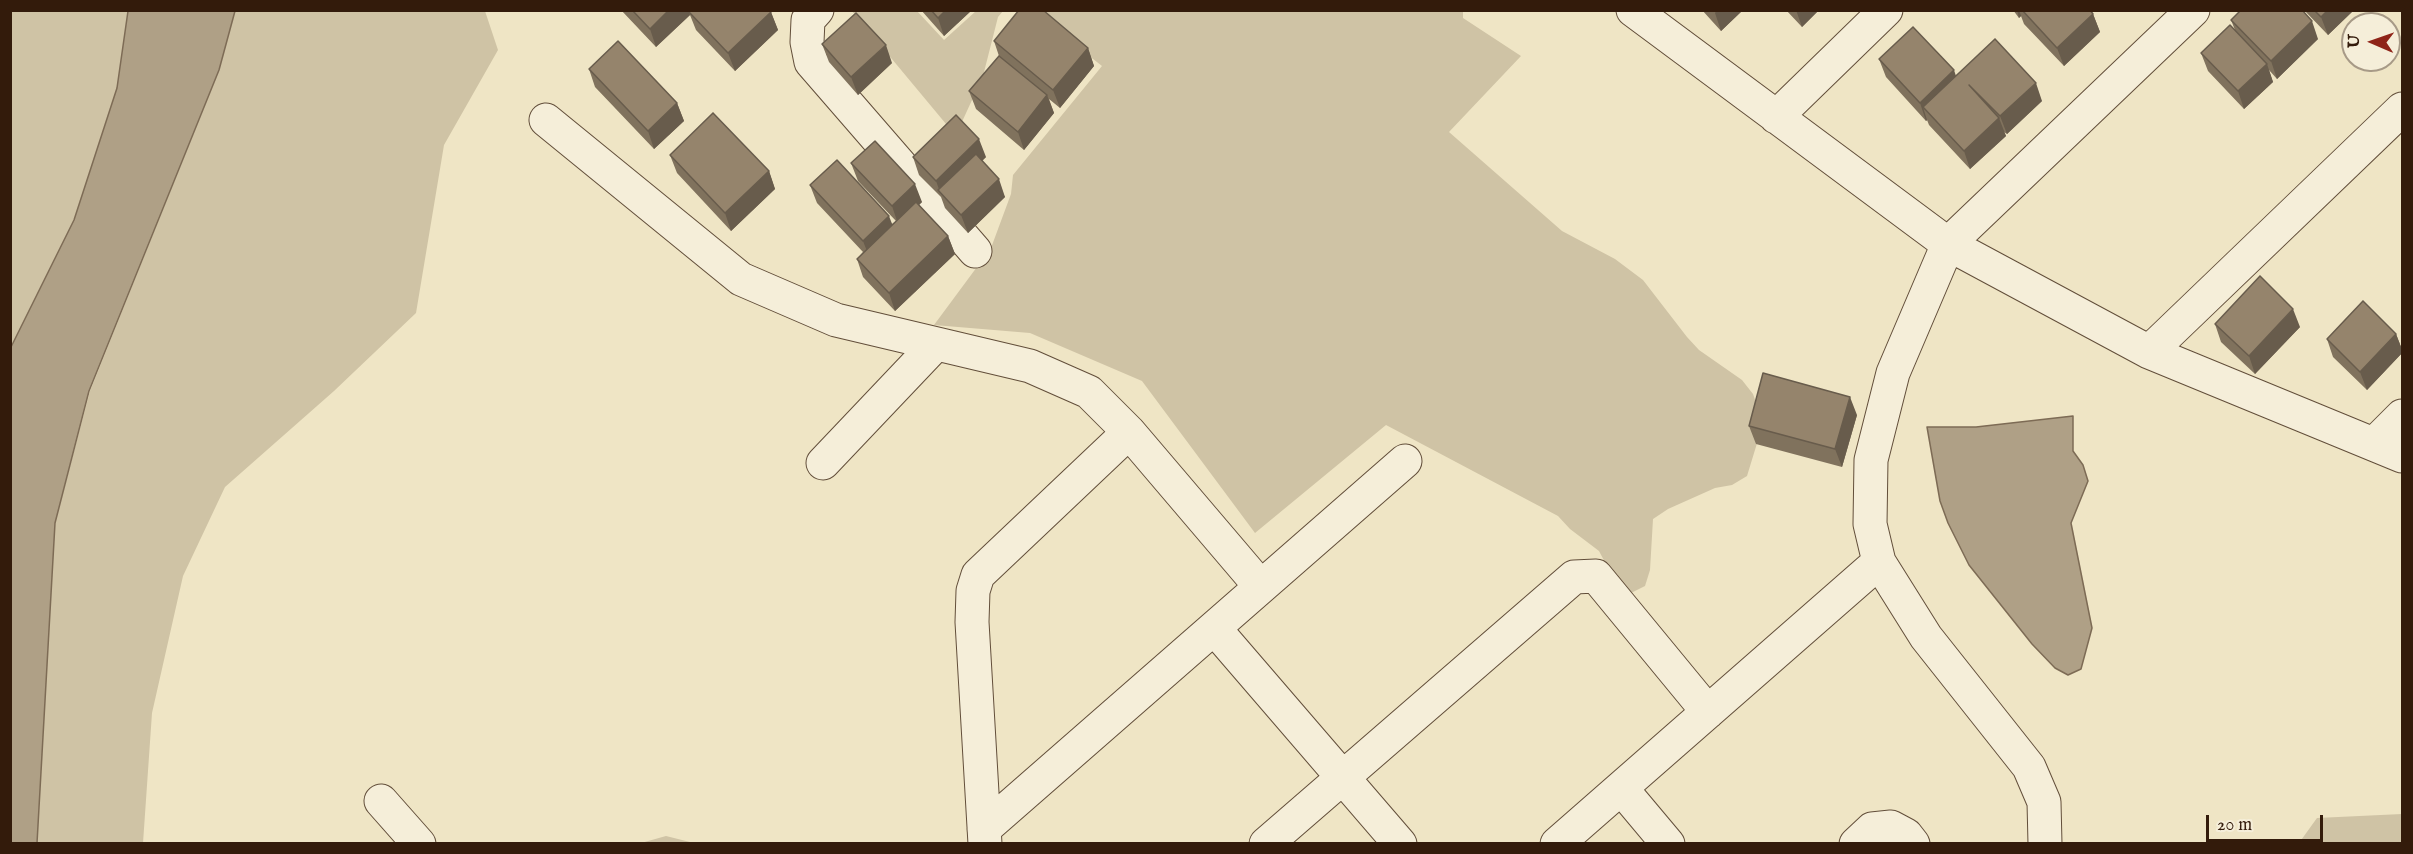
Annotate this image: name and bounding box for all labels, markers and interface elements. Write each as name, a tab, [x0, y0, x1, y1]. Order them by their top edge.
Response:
north arrow	[2341, 12, 2401, 72]
text: U	[2345, 34, 2365, 49]
scale bar	[2209, 803, 2326, 841]
text: 20 m	[2217, 814, 2252, 837]

